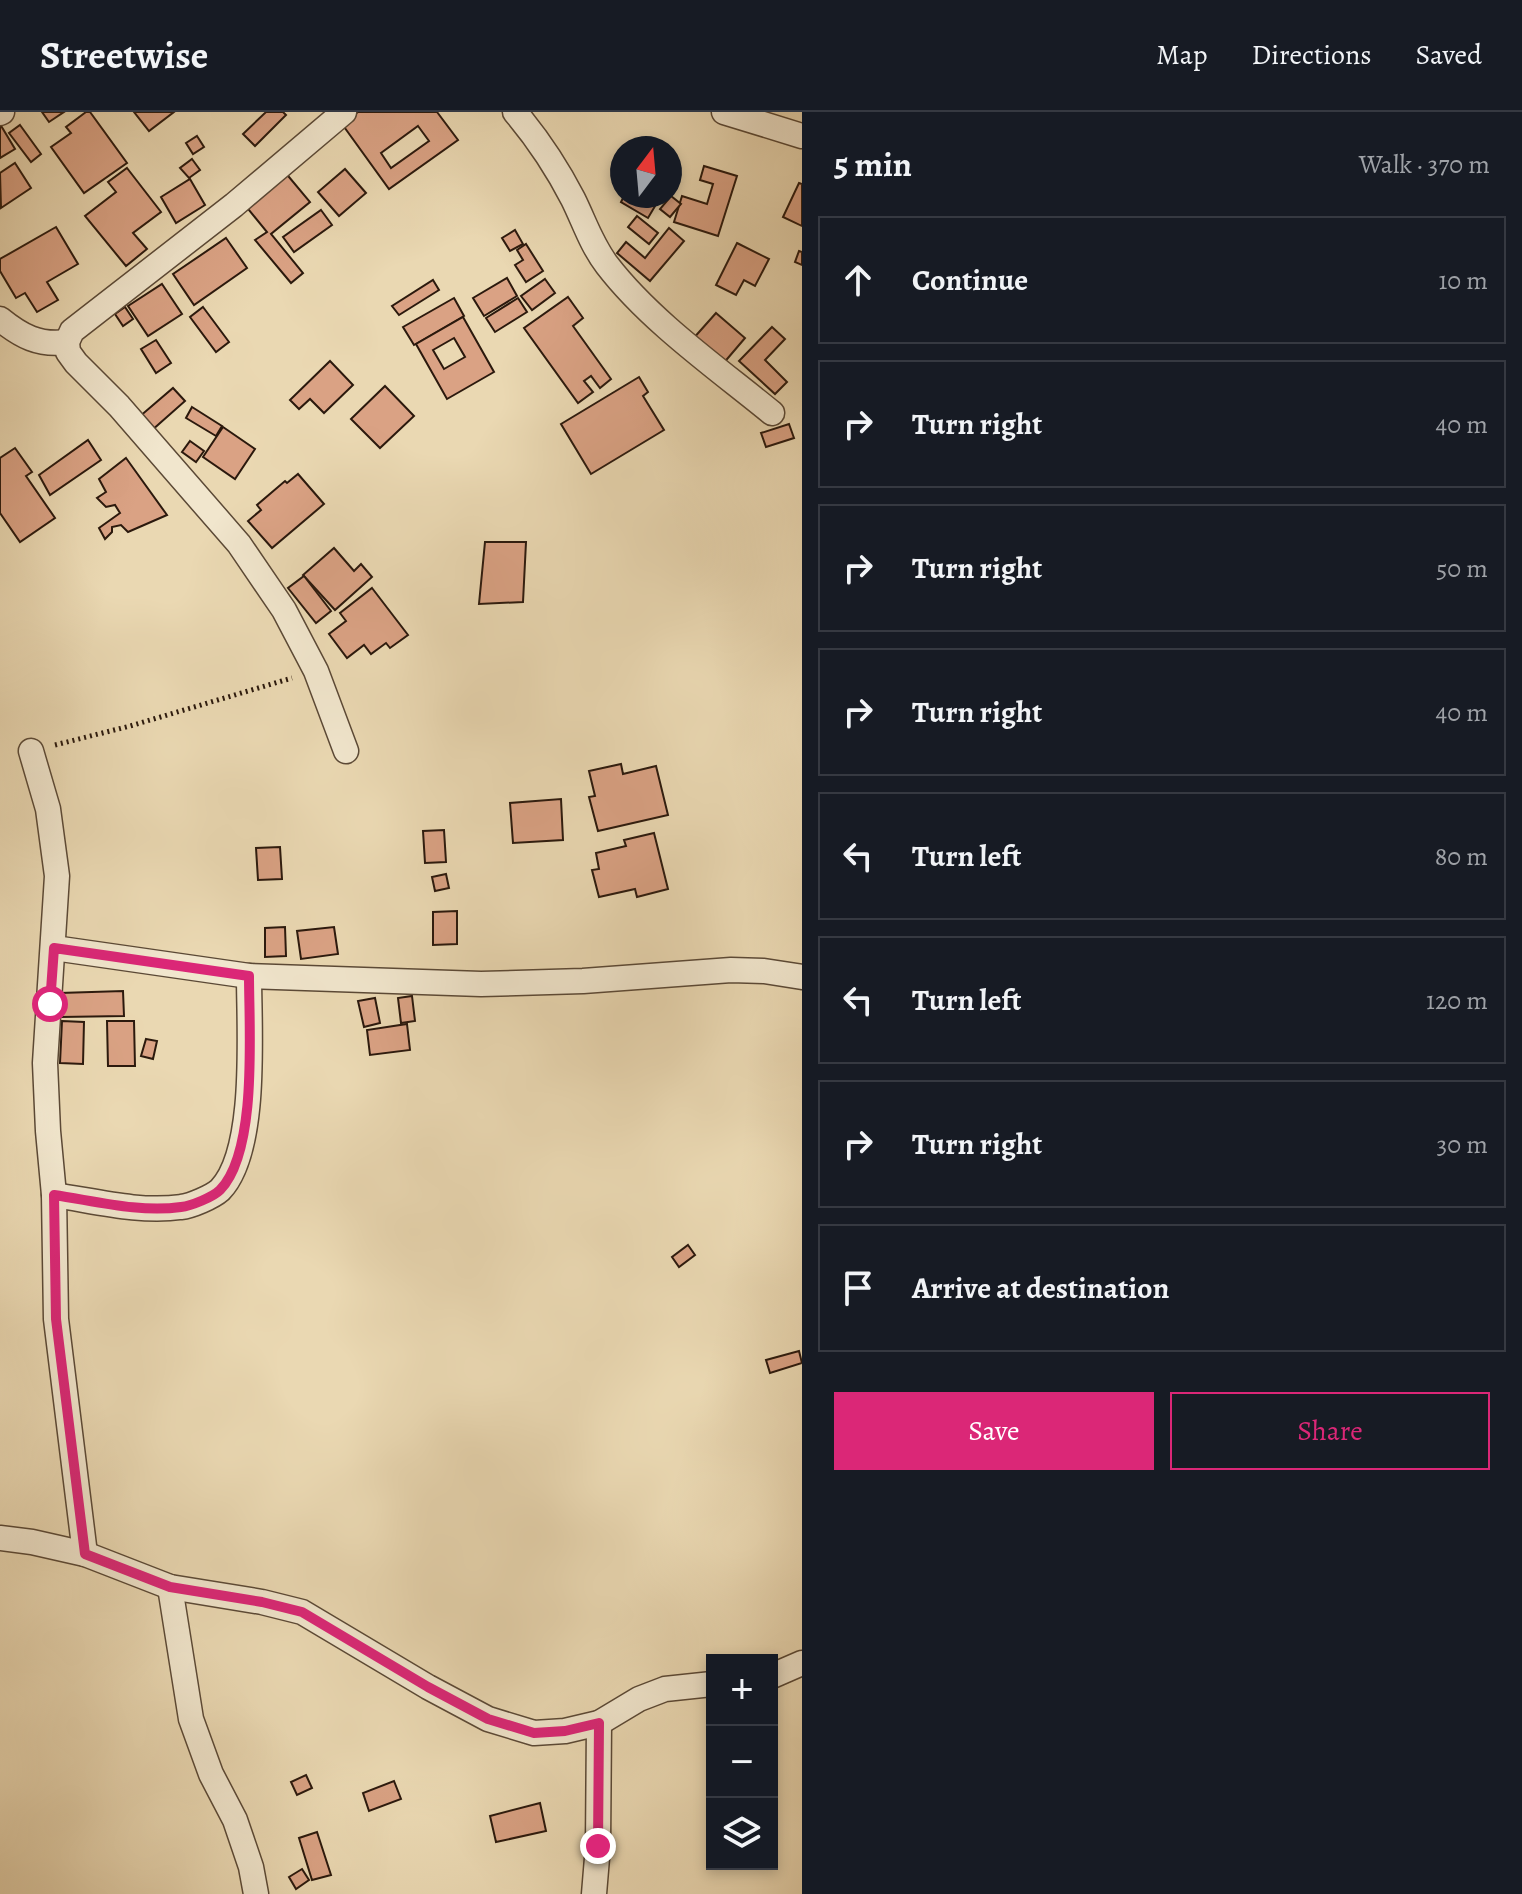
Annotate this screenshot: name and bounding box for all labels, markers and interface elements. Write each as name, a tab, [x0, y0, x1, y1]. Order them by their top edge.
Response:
text: Streetwise	[40, 29, 208, 81]
text: Map	[1156, 36, 1207, 74]
text: Directions	[1251, 36, 1372, 74]
text: Saved	[1416, 36, 1482, 74]
north arrow	[610, 136, 682, 208]
text: 5 min	[834, 141, 912, 188]
text: Walk · 370 m	[1359, 147, 1490, 182]
icon: ahead	[836, 258, 880, 302]
text: Continue	[912, 260, 1028, 300]
text: 10 m	[1438, 263, 1488, 298]
icon: right	[836, 402, 880, 446]
text: Turn right	[912, 404, 1042, 444]
text: 40 m	[1436, 407, 1488, 442]
icon: right	[836, 546, 880, 590]
text: Turn right	[912, 548, 1042, 588]
text: 50 m	[1436, 551, 1488, 586]
icon: right	[836, 690, 880, 734]
text: Turn right	[912, 692, 1042, 732]
text: 40 m	[1436, 695, 1488, 730]
icon: left	[836, 834, 880, 878]
text: Turn left	[912, 836, 1021, 876]
text: 80 m	[1435, 839, 1488, 874]
icon: left	[836, 978, 880, 1022]
text: Turn left	[912, 980, 1021, 1020]
text: 120 m	[1426, 983, 1488, 1018]
route start	[32, 986, 68, 1022]
icon: right	[836, 1122, 880, 1166]
text: Turn right	[912, 1124, 1042, 1164]
text: 30 m	[1437, 1127, 1488, 1162]
icon: arrive	[836, 1266, 880, 1310]
text: Arrive at destination	[912, 1268, 1169, 1308]
button: Save	[834, 1392, 1154, 1470]
button: Share	[1170, 1392, 1490, 1470]
map controls	[706, 1654, 778, 1870]
button: +	[706, 1654, 778, 1726]
button: −	[706, 1726, 778, 1798]
button: layers	[706, 1798, 778, 1870]
route end	[580, 1828, 616, 1864]

